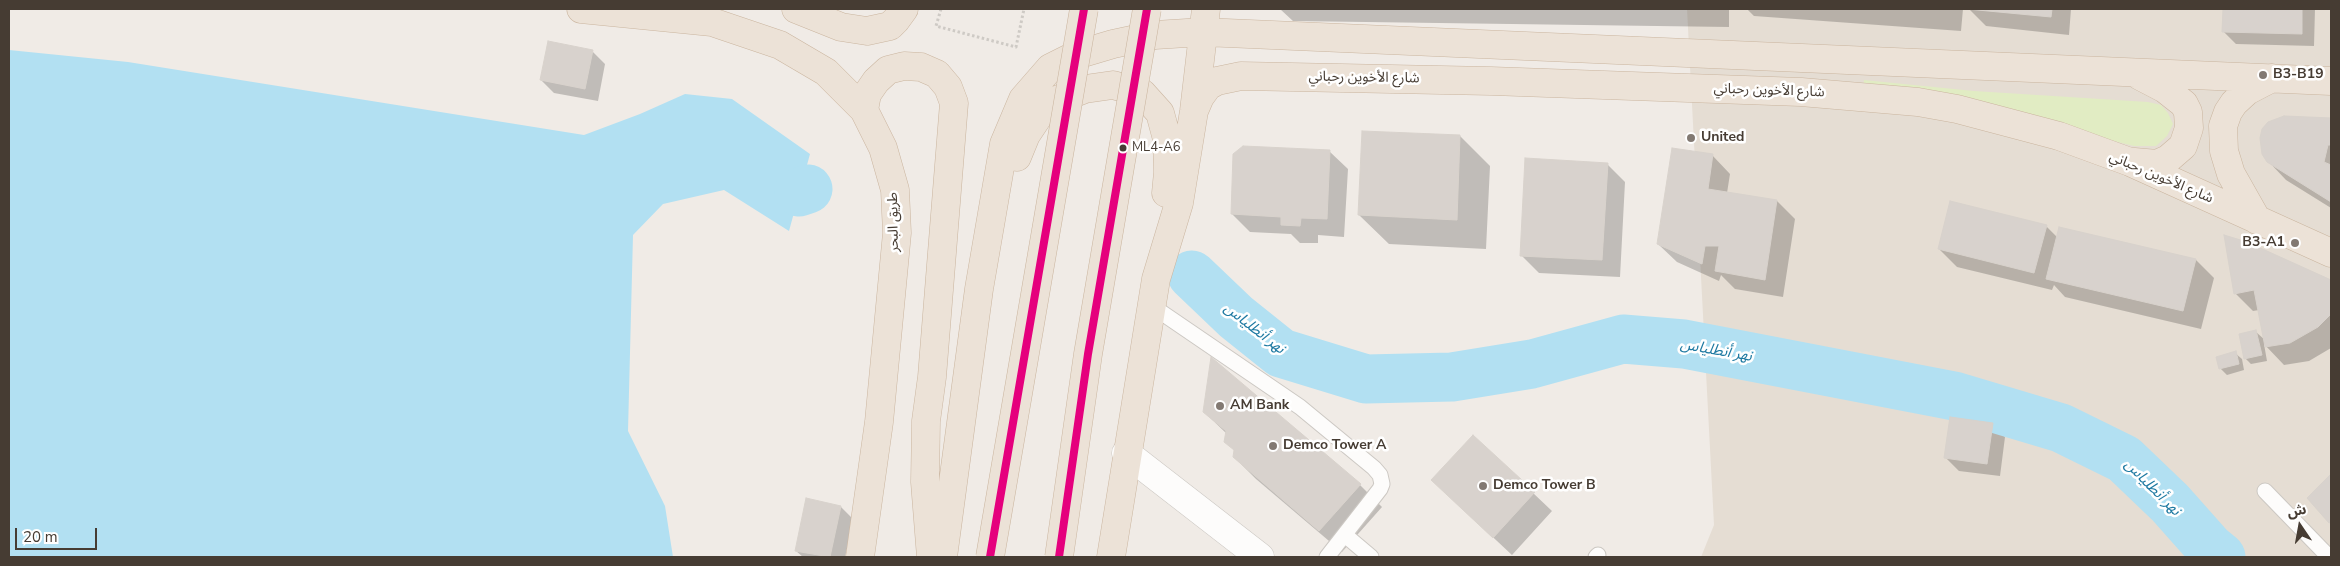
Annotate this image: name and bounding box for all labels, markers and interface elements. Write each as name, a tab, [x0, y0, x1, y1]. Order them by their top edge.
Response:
place label: B3-B19	[2273, 67, 2324, 83]
street label: شارع الأخوين رحباني	[1308, 69, 1420, 87]
marker: B3-B19	[2257, 69, 2269, 81]
street label: شارع الأخوين رحباني	[1713, 81, 1825, 101]
place label: United	[1701, 130, 1744, 146]
marker: United	[1685, 132, 1697, 144]
place label: ML4-A6	[1132, 140, 1181, 156]
marker: ML4-A6	[1118, 143, 1128, 153]
street label: شارع الأخوين رحباني	[2107, 149, 2215, 207]
street label: طريق البحر	[885, 192, 903, 252]
place label: B3-A1	[2242, 235, 2285, 251]
marker: B3-A1	[2289, 237, 2301, 249]
water label: نهر أنطلياس	[1220, 300, 1288, 358]
water label: نهر أنطلياس	[1679, 336, 1753, 366]
place label: AM Bank	[1230, 398, 1289, 414]
marker: AM Bank	[1214, 400, 1226, 412]
place label: Demco Tower A	[1283, 438, 1386, 454]
marker: Demco Tower A	[1267, 440, 1279, 452]
water label: نهر أنطلياس	[2120, 456, 2184, 520]
place label: Demco Tower B	[1493, 478, 1596, 494]
marker: Demco Tower B	[1477, 480, 1489, 492]
text: ش	[2285, 500, 2308, 522]
north arrow	[2275, 501, 2325, 551]
scale bar	[18, 518, 100, 550]
text: 20 m	[23, 527, 58, 547]

